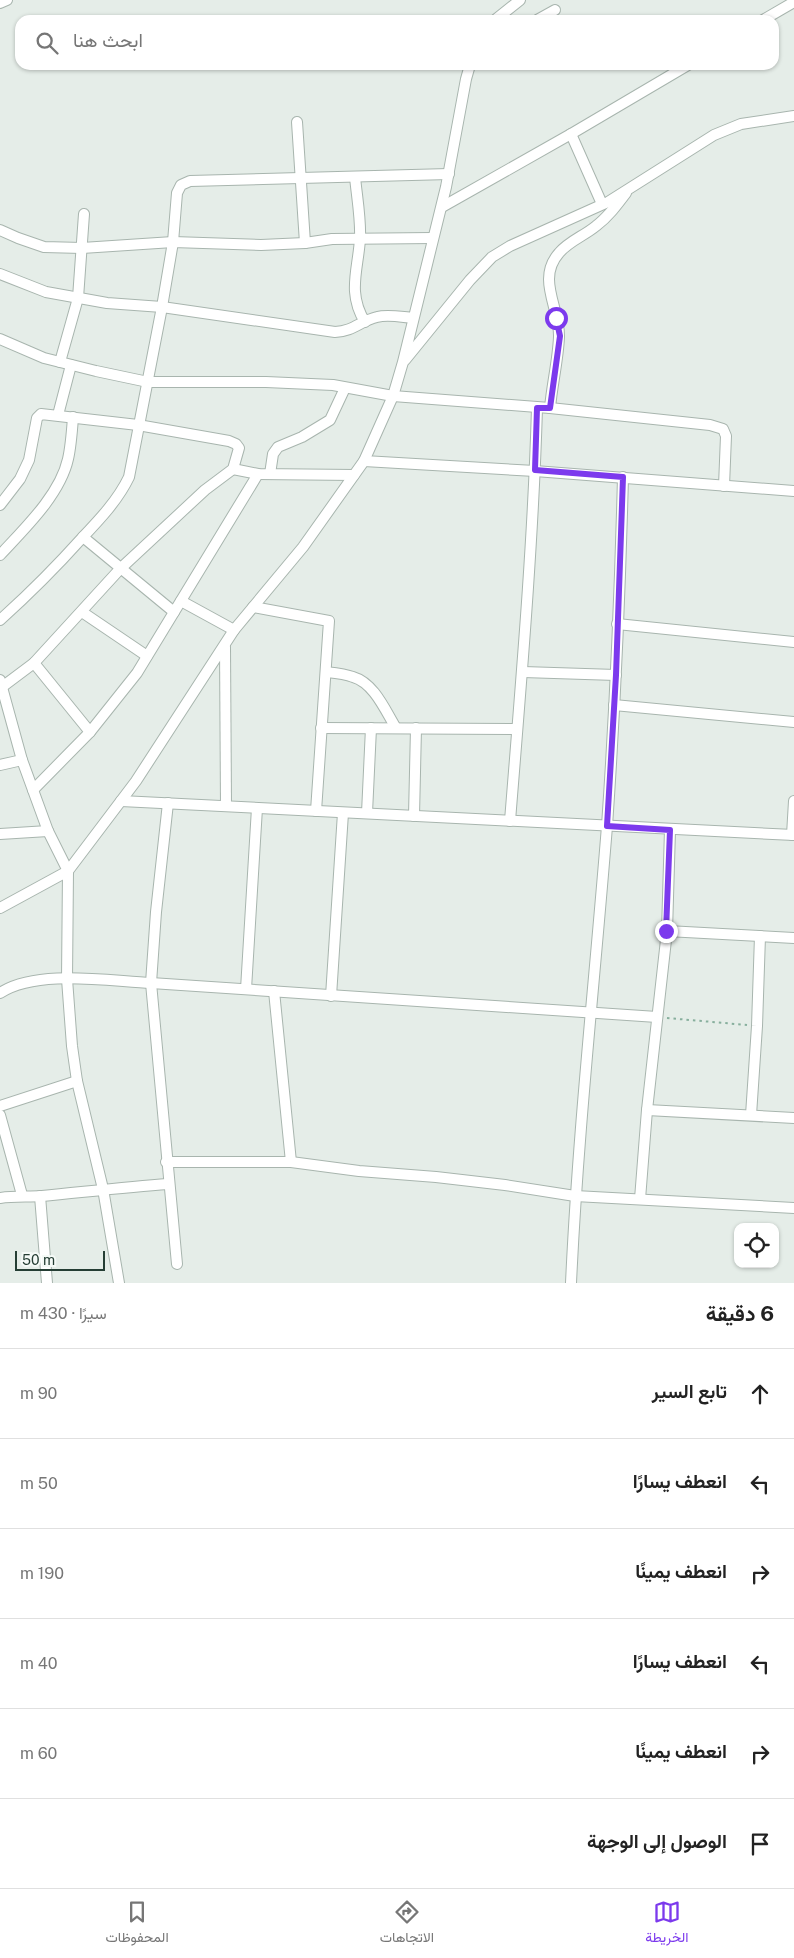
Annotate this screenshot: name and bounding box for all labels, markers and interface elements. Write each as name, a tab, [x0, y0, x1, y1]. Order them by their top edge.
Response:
search box	[15, 15, 779, 70]
icon: search	[33, 29, 61, 57]
text: ابحث هنا	[73, 29, 143, 51]
route start	[545, 307, 568, 330]
route end	[655, 920, 678, 943]
map controls	[734, 1223, 779, 1268]
button: locate	[734, 1223, 779, 1268]
scale bar	[15, 1248, 105, 1271]
text: 50 m	[22, 1252, 55, 1268]
text: 6 دقيقة	[706, 1301, 774, 1326]
text: سيرًا · 430 m	[20, 1304, 107, 1323]
text: تابع السير	[652, 1380, 727, 1402]
icon: ahead	[746, 1380, 774, 1408]
text: 90 m	[20, 1384, 57, 1403]
text: انعطف يسارًا	[633, 1470, 727, 1492]
icon: left	[746, 1470, 774, 1498]
text: 50 m	[20, 1474, 58, 1493]
text: انعطف يمينًا	[635, 1560, 727, 1582]
icon: right	[746, 1560, 774, 1588]
text: 190 m	[20, 1564, 64, 1583]
text: انعطف يسارًا	[633, 1650, 727, 1672]
icon: left	[746, 1650, 774, 1678]
text: 40 m	[20, 1654, 58, 1673]
text: انعطف يمينًا	[635, 1740, 727, 1762]
icon: right	[746, 1740, 774, 1768]
text: 60 m	[20, 1744, 57, 1763]
text: الوصول إلى الوجهة	[587, 1830, 727, 1852]
icon: arrive	[746, 1830, 774, 1858]
tab: المحفوظات	[106, 1898, 169, 1950]
tab: الاتجاهات	[380, 1898, 434, 1950]
tab: الخريطة	[645, 1898, 688, 1950]

